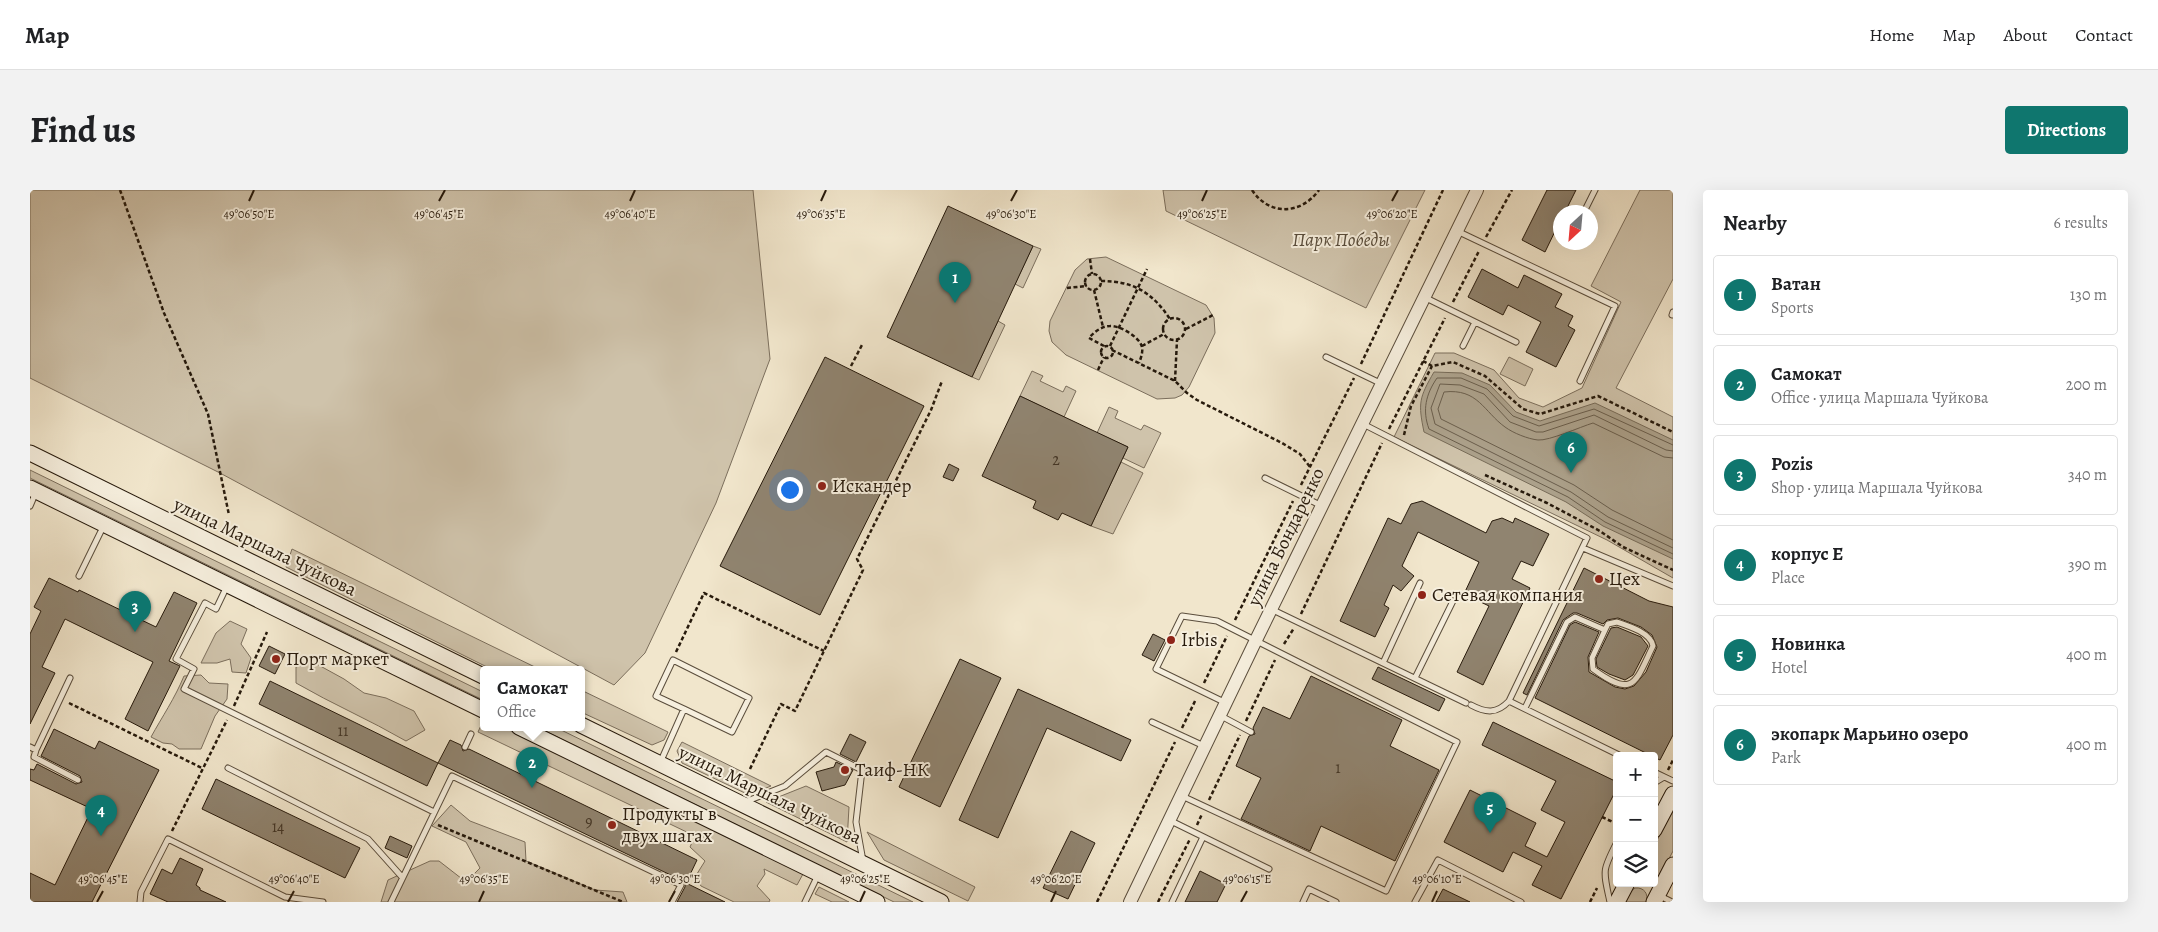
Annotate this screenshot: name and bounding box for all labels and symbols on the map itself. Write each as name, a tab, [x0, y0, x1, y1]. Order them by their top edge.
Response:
north arrow	[1553, 205, 1598, 250]
text: 49°06'50"E	[224, 206, 274, 222]
text: 49°06'45"E	[414, 206, 464, 222]
text: 49°06'40"E	[604, 206, 656, 222]
text: 49°06'35"E	[796, 206, 846, 222]
text: 49°06'30"E	[986, 206, 1036, 222]
text: 49°06'25"E	[1177, 206, 1227, 222]
text: 49°06'20"E	[1366, 206, 1418, 222]
park label: Парк Победы	[1292, 227, 1390, 253]
pin: 1	[939, 262, 971, 303]
pin: 6	[1555, 432, 1587, 473]
house number: 2	[1052, 449, 1060, 471]
street label: улица Бондаренко	[1241, 463, 1331, 612]
place label: Искандер	[832, 473, 911, 499]
your location	[777, 477, 803, 503]
marker: Искандер	[816, 480, 828, 492]
street label: улица Маршала Чуйкова	[168, 491, 361, 603]
place label: Цех	[1609, 566, 1641, 592]
marker: Цех	[1593, 573, 1605, 585]
place label: Сетевая компания	[1432, 582, 1583, 608]
marker: Сетевая компания	[1416, 589, 1428, 601]
pin: 3	[119, 591, 151, 632]
place label: Irbis	[1181, 627, 1218, 653]
marker: Irbis	[1165, 634, 1177, 646]
place label: Порт маркет	[286, 646, 390, 672]
marker: Порт маркет	[270, 653, 282, 665]
house number: 11	[338, 720, 349, 742]
street label: улица Маршала Чуйкова	[673, 739, 866, 851]
pin: 2	[516, 747, 548, 788]
place label: Таиф-НК	[855, 757, 929, 783]
house number: 1	[1335, 757, 1341, 779]
marker: Таиф-НК	[839, 764, 851, 776]
pin: 5	[1474, 792, 1506, 833]
pin: 4	[85, 795, 117, 836]
place label: Продукты в двух шагах	[621, 801, 717, 849]
house number: 9	[585, 811, 593, 833]
house number: 14	[272, 816, 284, 838]
marker: Продукты в двух шагах	[606, 819, 618, 831]
text: 49°06'45"E	[78, 871, 128, 887]
text: 49°06'40"E	[268, 871, 320, 887]
text: 49°06'35"E	[459, 871, 509, 887]
text: 49°06'30"E	[650, 871, 700, 887]
text: 49°06'25"E	[840, 871, 890, 887]
text: 49°06'20"E	[1030, 871, 1082, 887]
text: 49°06'15"E	[1223, 871, 1271, 887]
text: 49°06'10"E	[1412, 871, 1462, 887]

